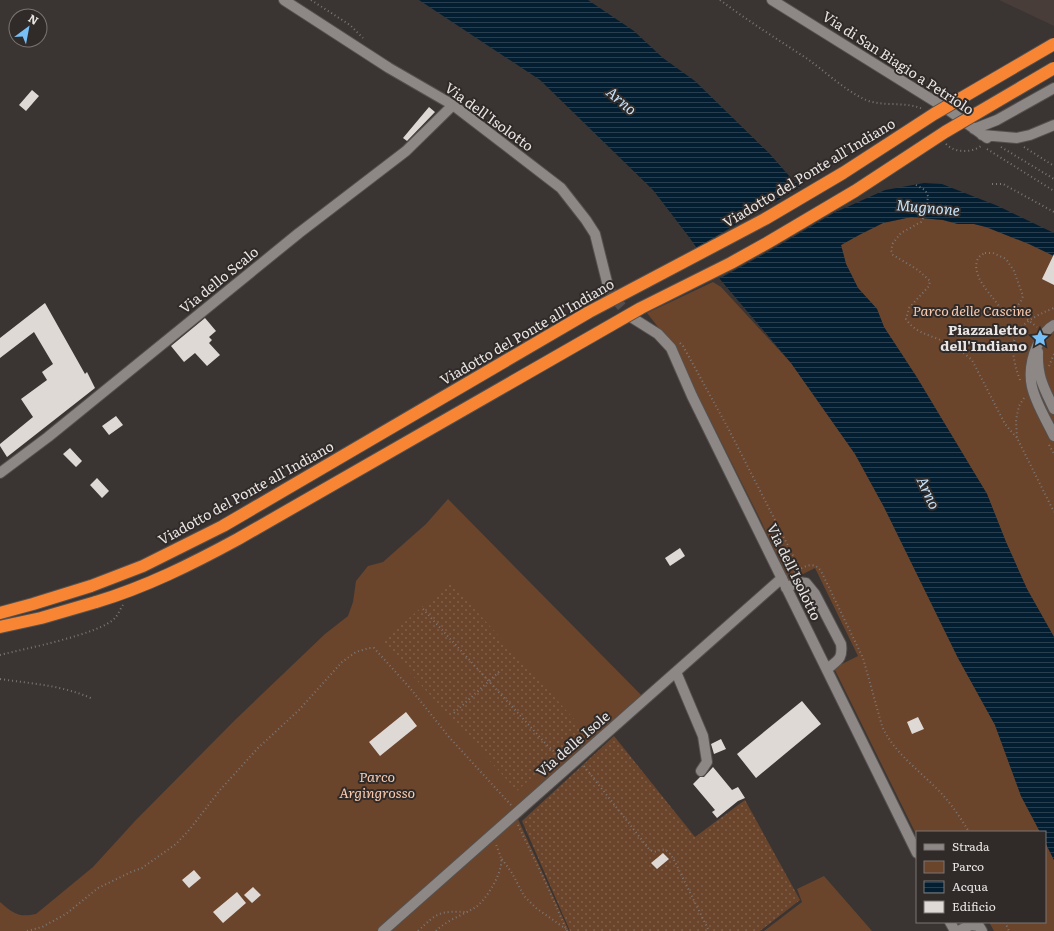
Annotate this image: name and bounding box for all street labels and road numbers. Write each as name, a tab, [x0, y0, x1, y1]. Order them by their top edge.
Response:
street label: Via di San Biagio a Petriolo	[819, 6, 978, 119]
street label: Via dell'Isolotto	[441, 77, 538, 155]
street label: Viadotto del Ponte all'Indiano	[718, 113, 899, 232]
street label: Via dello Scalo	[175, 241, 262, 317]
street label: Viadotto del Ponte all'Indiano	[436, 273, 617, 389]
street label: Viadotto del Ponte all'Indiano	[154, 435, 337, 549]
street label: Via dell'Isolotto	[763, 520, 827, 623]
street label: Via delle Isole	[531, 706, 614, 781]

